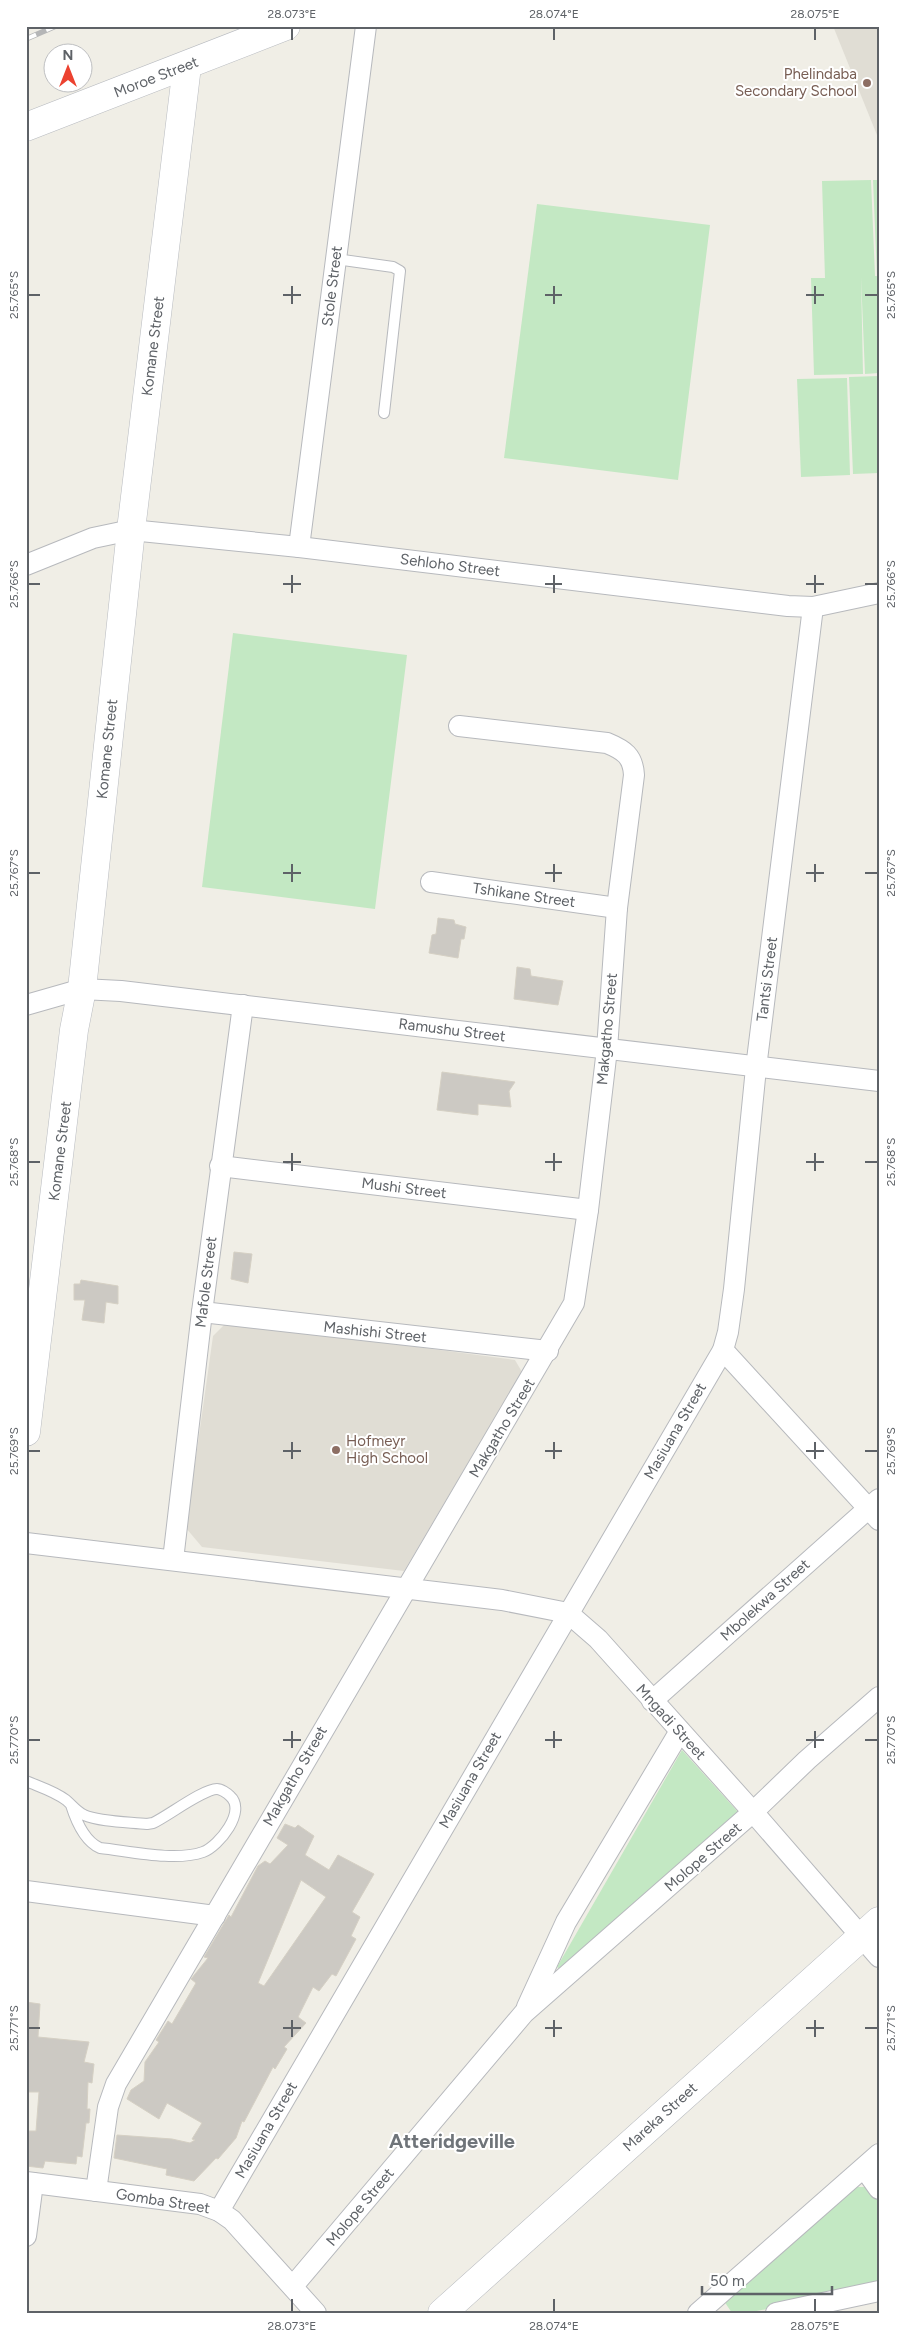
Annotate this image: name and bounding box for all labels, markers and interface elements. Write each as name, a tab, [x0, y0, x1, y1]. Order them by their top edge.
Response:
text: 28.073°E	[268, 7, 316, 21]
text: 28.074°E	[529, 7, 579, 21]
text: 28.075°E	[790, 7, 840, 21]
north arrow	[42, 42, 92, 92]
text: N	[63, 47, 73, 64]
street label: Moroe Street	[111, 53, 201, 101]
place label: Phelindaba Secondary School	[735, 65, 857, 100]
marker: Phelindaba Secondary School	[861, 77, 873, 89]
street label: Stole Street	[318, 245, 346, 327]
text: 25.765°S	[7, 271, 21, 319]
text: 25.765°S	[884, 271, 898, 319]
street label: Komane Street	[138, 295, 168, 397]
street label: Sehloho Street	[399, 550, 501, 580]
text: 25.766°S	[7, 560, 21, 608]
text: 25.766°S	[884, 560, 898, 608]
street label: Komane Street	[93, 698, 121, 800]
text: 25.767°S	[7, 849, 21, 897]
text: 25.767°S	[884, 849, 898, 897]
street label: Tshikane Street	[472, 879, 577, 911]
street label: Tantsi Street	[753, 935, 781, 1022]
street label: Makgatho Street	[593, 972, 621, 1086]
street label: Ramushu Street	[397, 1015, 507, 1046]
street label: Komane Street	[45, 1100, 75, 1202]
text: 25.768°S	[7, 1138, 21, 1186]
text: 25.768°S	[884, 1138, 898, 1186]
street label: Mushi Street	[360, 1174, 448, 1202]
street label: Mafole Street	[191, 1235, 221, 1329]
street label: Mashishi Street	[322, 1318, 428, 1346]
street label: Makgatho Street	[465, 1375, 539, 1481]
street label: Masiuana Street	[640, 1379, 710, 1483]
text: 25.769°S	[7, 1427, 21, 1475]
text: 25.769°S	[884, 1427, 898, 1475]
place label: Hofmeyr High School	[346, 1432, 428, 1467]
marker: Hofmeyr High School	[330, 1444, 342, 1456]
street label: Mbolekwa Street	[717, 1555, 814, 1645]
street label: Mngadi Street	[632, 1680, 710, 1764]
text: 25.770°S	[7, 1716, 21, 1764]
text: 25.770°S	[884, 1716, 898, 1764]
street label: Makgatho Street	[259, 1723, 331, 1829]
street label: Masiuana Street	[435, 1728, 505, 1832]
street label: Molope Street	[661, 1818, 745, 1895]
text: 25.771°S	[7, 2005, 21, 2051]
text: 25.771°S	[884, 2005, 898, 2051]
street label: Masiuana Street	[231, 2078, 301, 2182]
street label: Mareka Street	[619, 2079, 701, 2155]
district label: Atteridgeville	[389, 2129, 515, 2153]
street label: Molope Street	[322, 2164, 398, 2250]
street label: Gomba Street	[115, 2185, 212, 2217]
scale bar	[702, 2264, 832, 2296]
text: 50 m	[710, 2272, 745, 2290]
text: 28.073°E	[268, 2319, 316, 2333]
text: 28.074°E	[529, 2319, 579, 2333]
text: 28.075°E	[790, 2319, 840, 2333]

